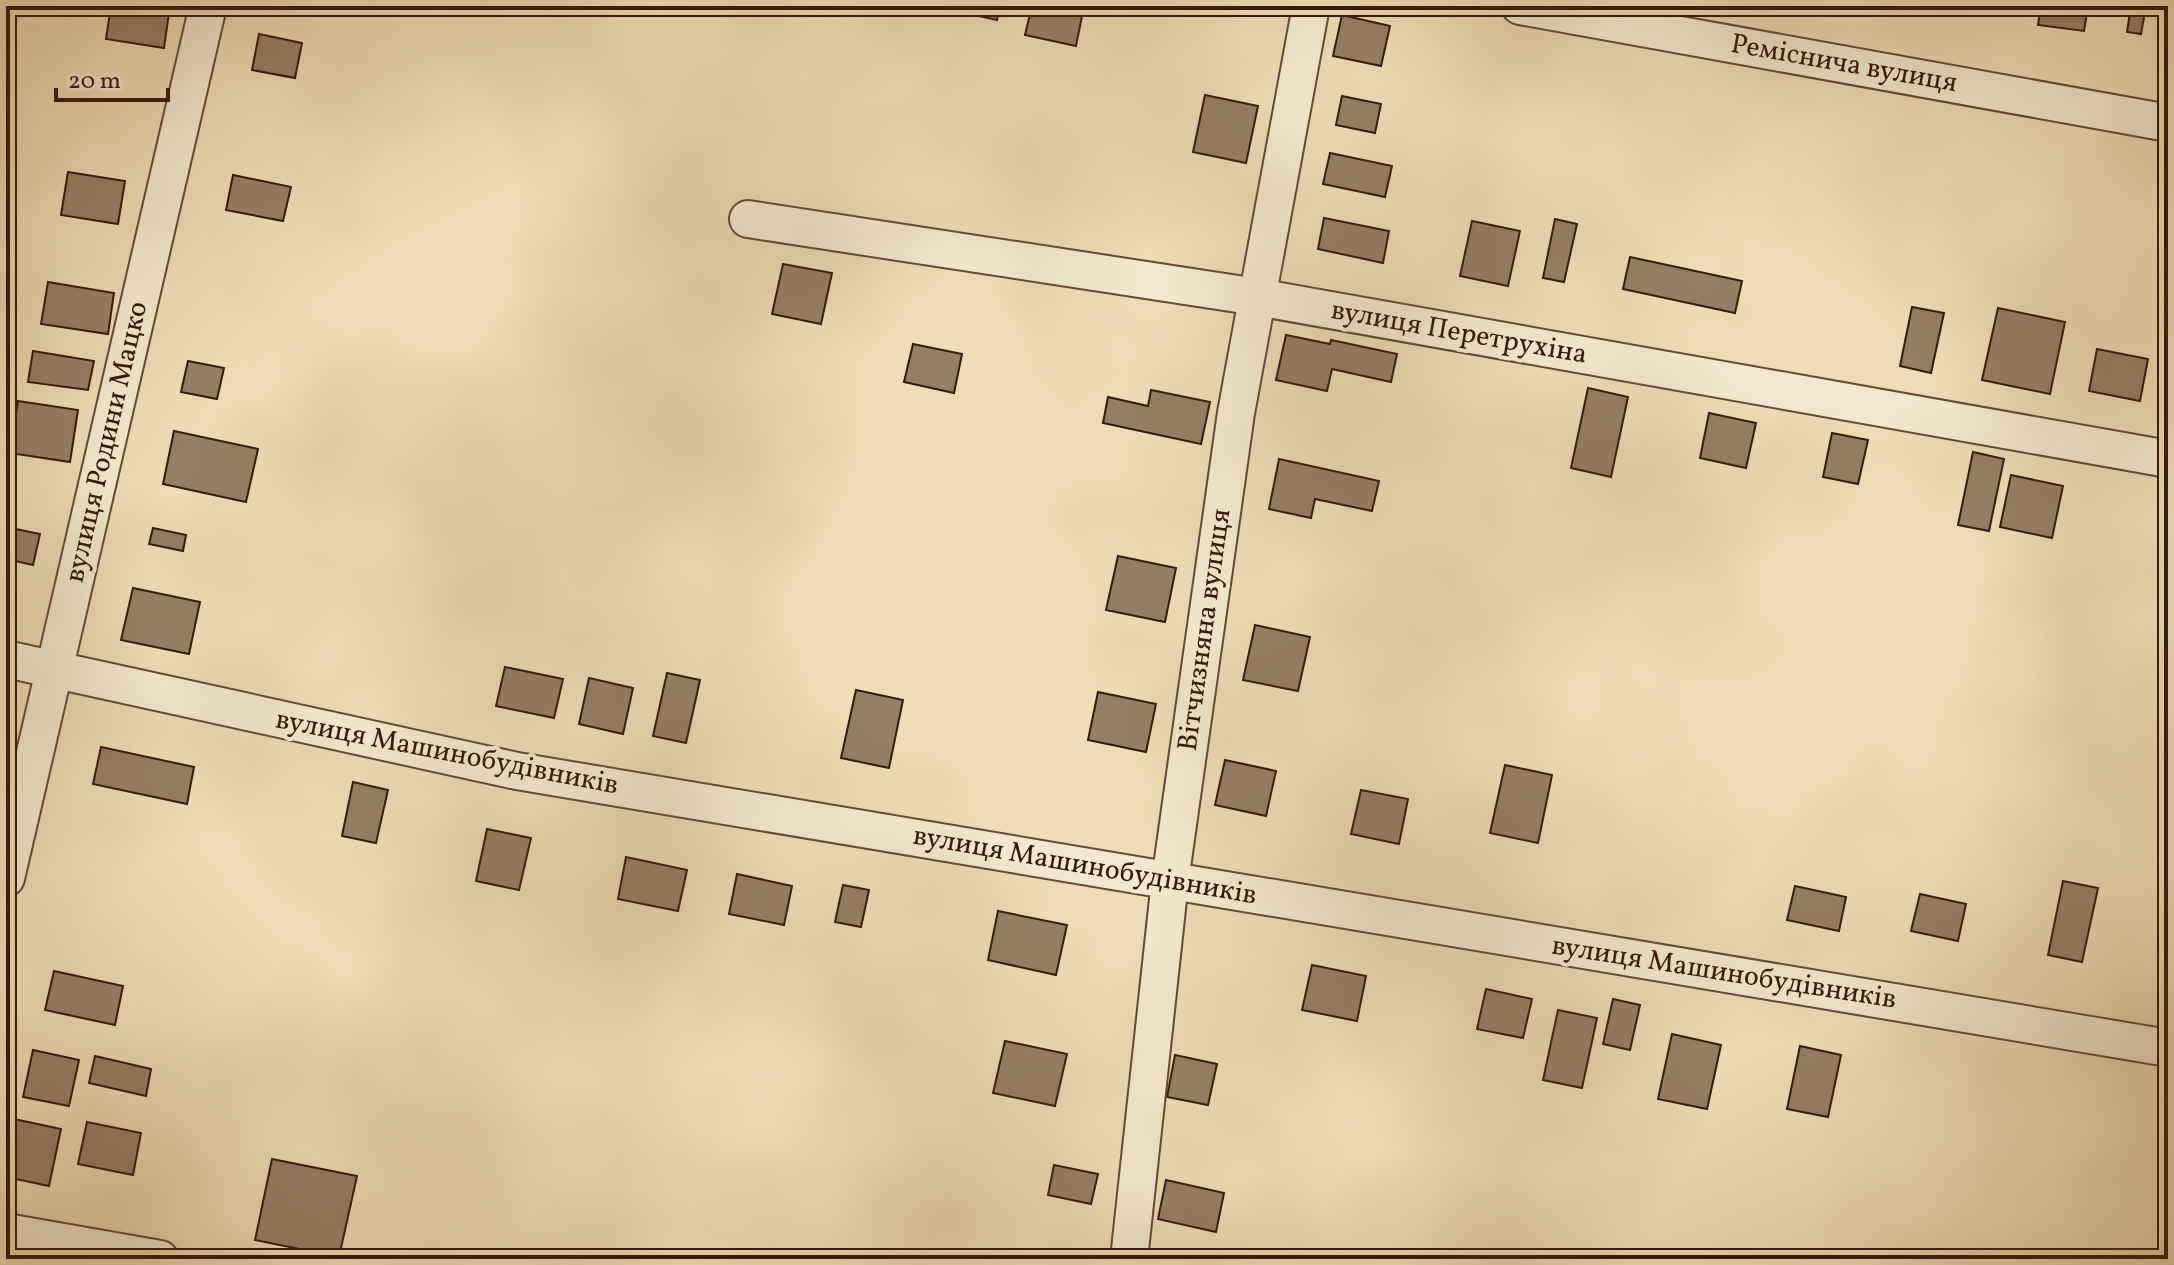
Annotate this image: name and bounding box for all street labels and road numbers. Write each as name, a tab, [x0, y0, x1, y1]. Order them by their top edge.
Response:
street label: Реміснича вулиця	[1728, 25, 1960, 103]
street label: вулиця Перетрухіна	[1328, 291, 1590, 375]
street label: вулиця Родини Мацко	[56, 298, 158, 586]
street label: Вітчизняна вулиця	[1169, 506, 1241, 754]
street label: вулиця Машинобудівників	[272, 701, 622, 805]
street label: вулиця Машинобудівників	[910, 817, 1260, 915]
street label: вулиця Машинобудівників	[1549, 926, 1899, 1020]

